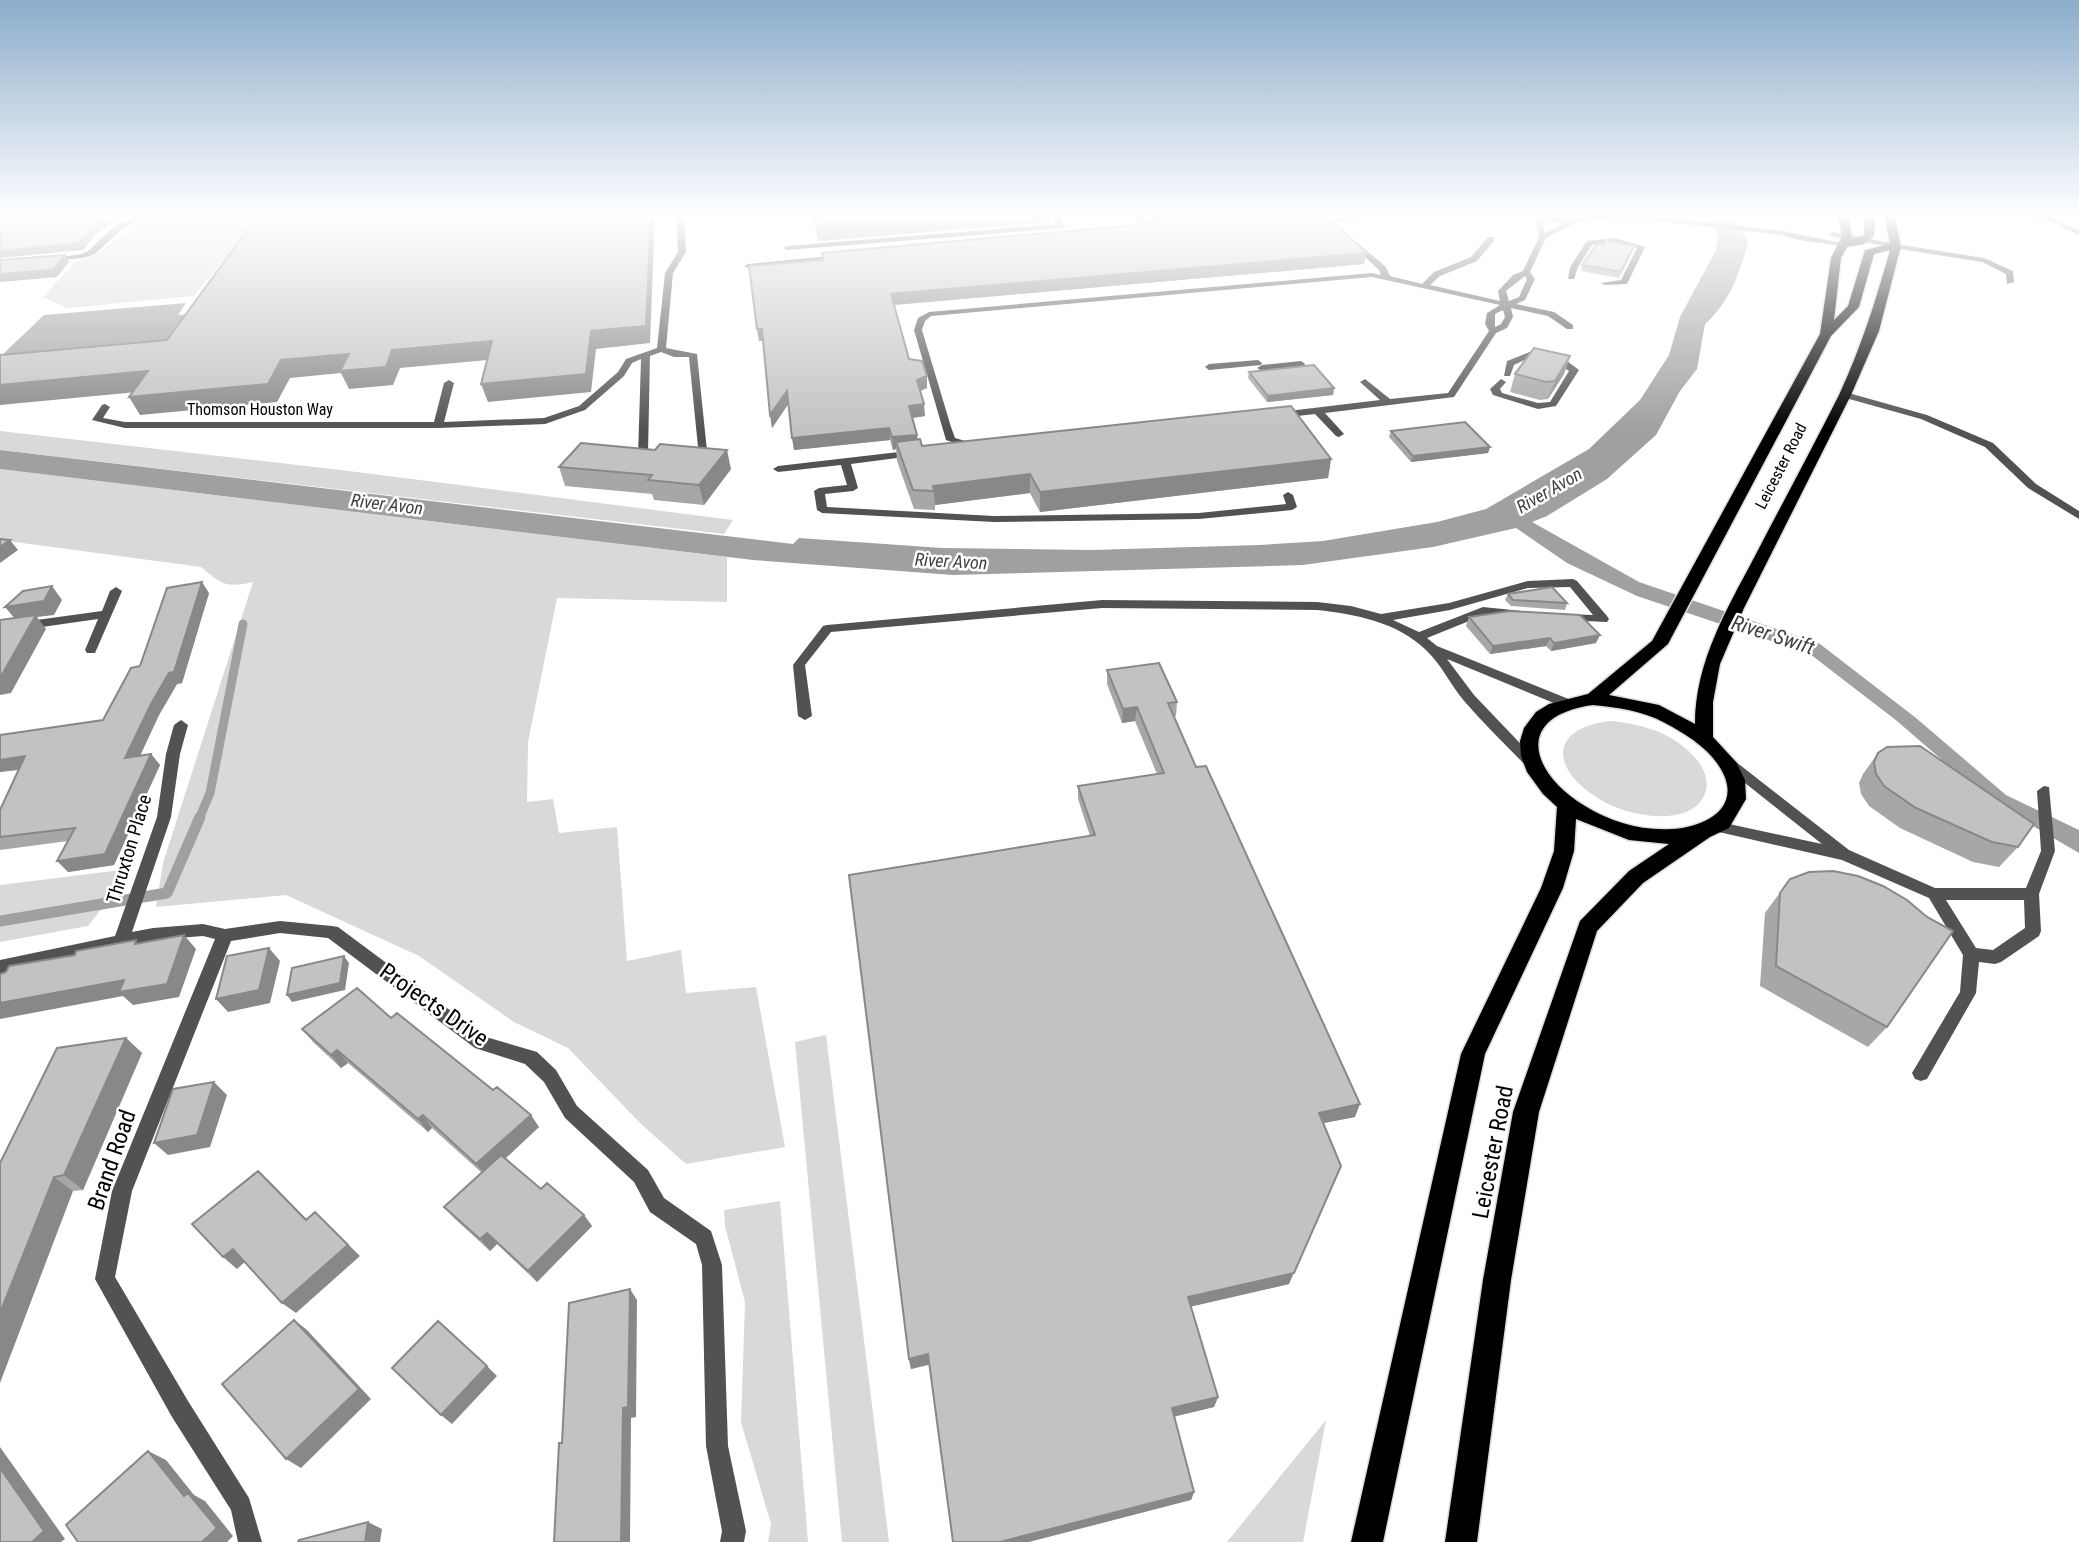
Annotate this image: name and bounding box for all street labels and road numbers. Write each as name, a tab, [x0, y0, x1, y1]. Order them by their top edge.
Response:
street label: Thomson Houston Way	[187, 400, 333, 419]
street label: Leicester Road	[1751, 420, 1811, 512]
street label: Thruxton Place	[102, 792, 156, 906]
street label: Projects Drive	[375, 958, 493, 1052]
street label: Leicester Road	[1467, 1083, 1519, 1221]
street label: Brand Road	[82, 1106, 142, 1214]

